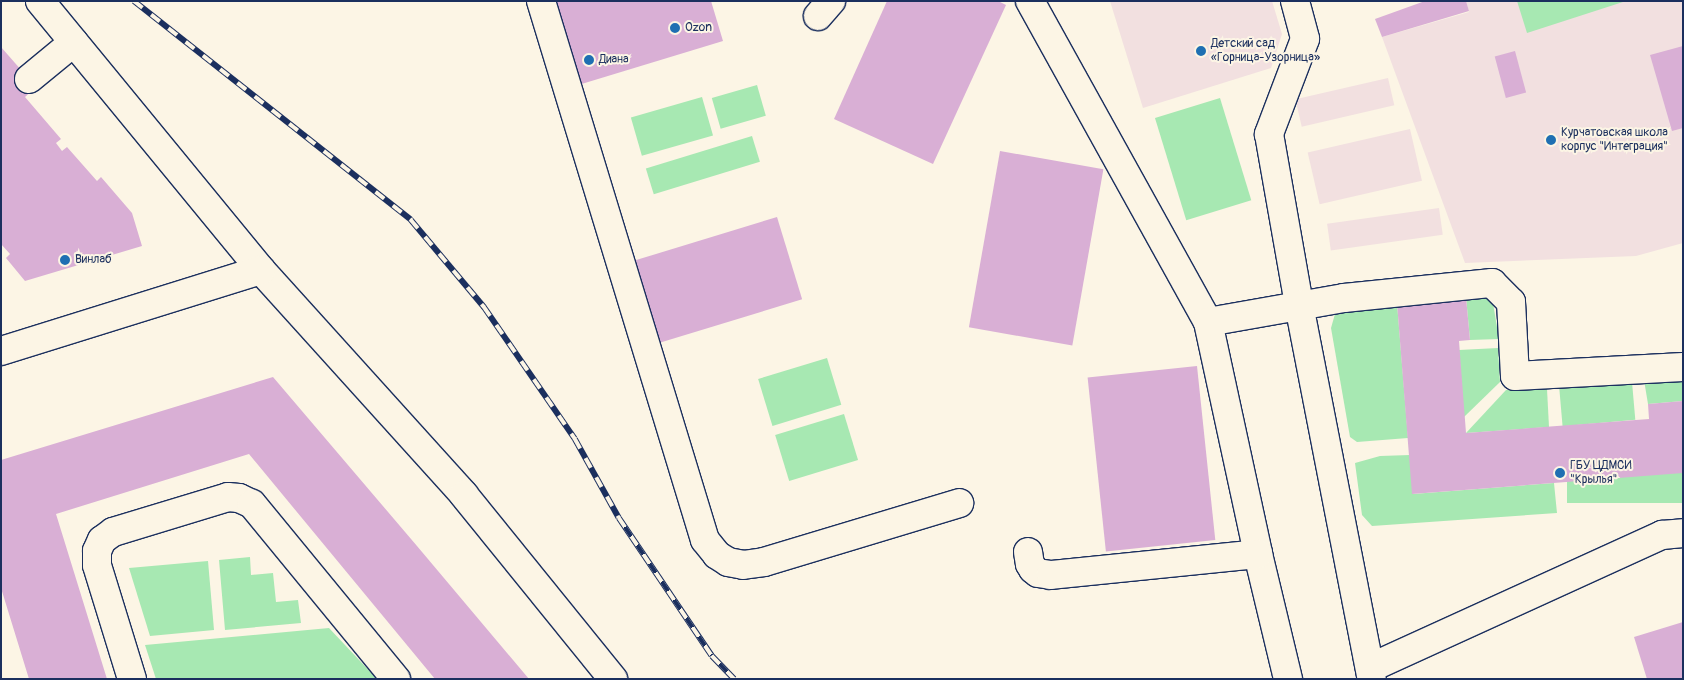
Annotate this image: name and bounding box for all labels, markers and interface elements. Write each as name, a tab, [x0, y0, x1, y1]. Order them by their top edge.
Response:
place label: Ozon	[685, 21, 712, 35]
marker: Ozon	[669, 22, 681, 34]
place label: Детский сад «Горница-Узорница»	[1211, 37, 1320, 65]
marker: Детский сад «Горница-Узорница»	[1195, 45, 1207, 57]
place label: Диана	[599, 53, 629, 67]
marker: Диана	[583, 54, 595, 66]
place label: Курчатовская школа корпус "Интеграция"	[1561, 126, 1668, 154]
marker: Курчатовская школа корпус "Интеграция"	[1545, 134, 1557, 146]
place label: Винлаб	[75, 253, 112, 267]
marker: Винлаб	[59, 254, 71, 266]
place label: ГБУ ЦДМСИ "Крылья"	[1570, 459, 1632, 487]
marker: ГБУ ЦДМСИ "Крылья"	[1554, 467, 1566, 479]

